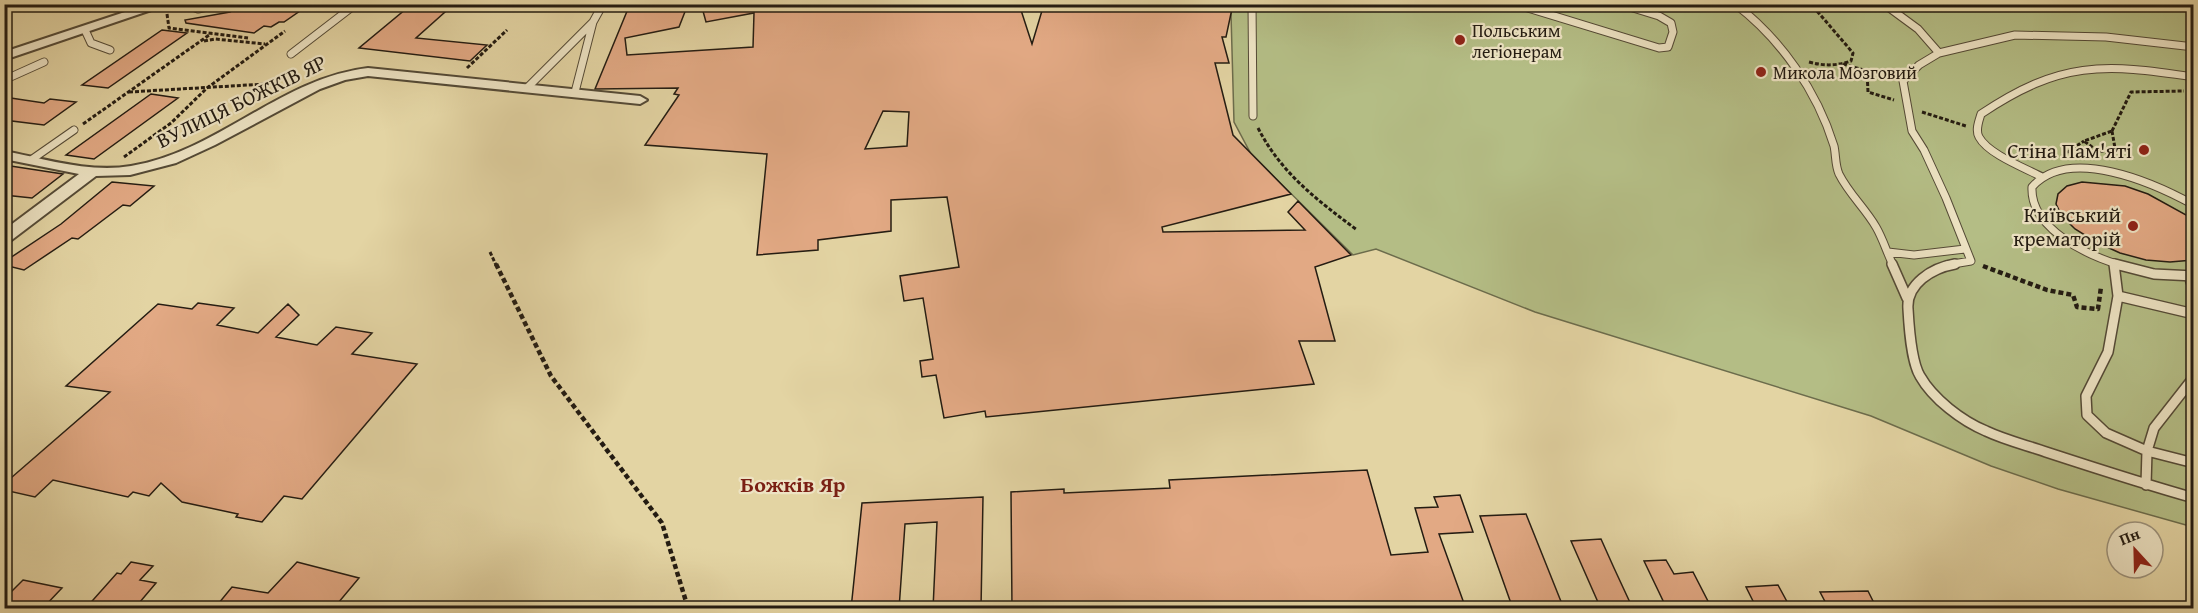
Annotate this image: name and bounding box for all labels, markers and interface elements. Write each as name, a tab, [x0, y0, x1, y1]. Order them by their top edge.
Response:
place label: Польським легіонерам	[1472, 17, 1562, 65]
marker: Польським легіонерам	[1453, 33, 1467, 47]
street label: ВУЛИЦЯ БОЖКІВ ЯР	[151, 46, 331, 156]
place label: Микола Мозговий	[1773, 59, 1917, 86]
marker: Микола Мозговий	[1754, 65, 1768, 79]
place label: Стіна Пам'яті	[2007, 135, 2132, 166]
marker: Стіна Пам'яті	[2137, 143, 2151, 157]
place label: Київський крематорій	[2013, 199, 2121, 254]
marker: Київський крематорій	[2126, 219, 2140, 233]
district label: Божків Яр	[741, 468, 845, 500]
north arrow	[2105, 520, 2165, 580]
text: Пн	[2115, 521, 2144, 551]

